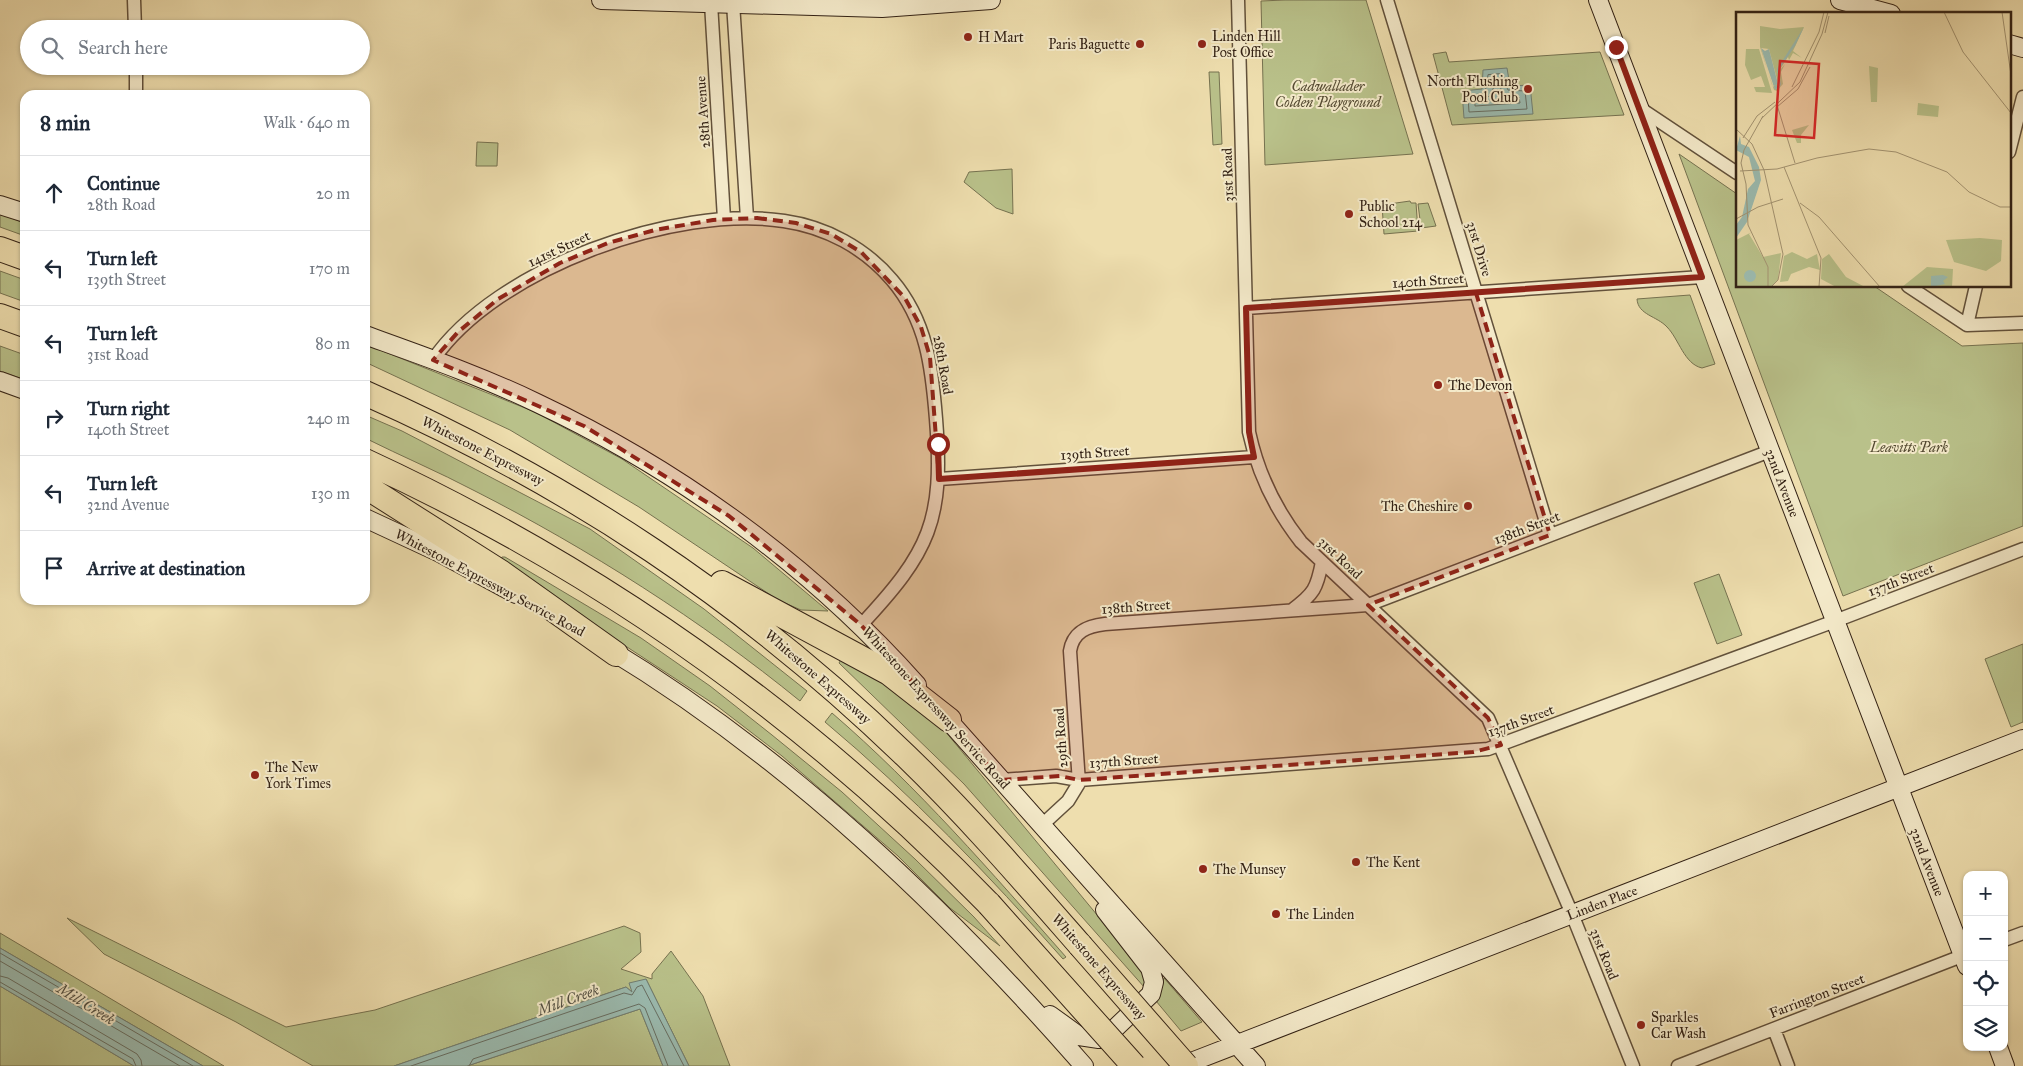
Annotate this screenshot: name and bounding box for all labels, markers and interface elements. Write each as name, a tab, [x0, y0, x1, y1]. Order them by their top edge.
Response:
inset map	[1736, 12, 2010, 288]
search box	[20, 20, 370, 75]
place label: Linden Hill Post Office	[1212, 28, 1281, 61]
place label: H Mart	[978, 29, 1024, 46]
marker: H Mart	[962, 31, 974, 43]
icon: search	[38, 34, 66, 62]
text: Search here	[78, 36, 168, 59]
place label: Paris Baguette	[1048, 36, 1130, 53]
route end	[1605, 36, 1628, 59]
marker: Paris Baguette	[1134, 38, 1146, 50]
marker: Linden Hill Post Office	[1196, 38, 1208, 50]
place label: North Flushing Pool Club	[1427, 73, 1518, 106]
street label: 28th Avenue	[692, 75, 714, 149]
park label: Cadwallader Colden Playground	[1275, 78, 1383, 111]
marker: North Flushing Pool Club	[1522, 83, 1534, 95]
text: 8 min	[40, 110, 90, 136]
text: Walk · 640 m	[263, 113, 350, 132]
street label: 31st Road	[1219, 148, 1237, 202]
text: Continue	[87, 172, 160, 195]
icon: ahead	[40, 179, 68, 207]
text: 20 m	[316, 184, 350, 203]
text: 28th Road	[87, 195, 156, 214]
place label: Public School 214	[1359, 198, 1423, 231]
marker: Public School 214	[1343, 208, 1355, 220]
street label: 31st Drive	[1463, 219, 1495, 279]
street label: 141st Street	[525, 227, 593, 271]
text: Turn left	[87, 247, 157, 270]
icon: left	[40, 254, 68, 282]
text: 170 m	[309, 259, 350, 278]
text: 139th Street	[87, 270, 166, 289]
street label: 140th Street	[1391, 270, 1465, 292]
text: Turn left	[87, 322, 157, 345]
icon: left	[40, 329, 68, 357]
text: 80 m	[315, 334, 350, 353]
street label: 28th Road	[929, 334, 957, 396]
text: 31st Road	[87, 345, 149, 364]
place label: The Devon	[1448, 377, 1513, 394]
marker: The Devon	[1432, 379, 1444, 391]
text: Turn right	[87, 397, 170, 420]
icon: right	[40, 404, 68, 432]
text: 240 m	[307, 409, 350, 428]
street label: Whitestone Expressway	[419, 413, 547, 489]
text: 140th Street	[87, 420, 169, 439]
route start	[927, 433, 950, 456]
park label: Leavitts Park	[1869, 439, 1949, 456]
street label: 139th Street	[1060, 442, 1130, 464]
street label: 32nd Avenue	[1761, 446, 1803, 520]
text: Turn left	[87, 472, 157, 495]
icon: left	[40, 479, 68, 507]
text: 130 m	[311, 484, 350, 503]
text: 32nd Avenue	[87, 495, 169, 514]
place label: The Cheshire	[1381, 498, 1458, 515]
marker: The Cheshire	[1462, 500, 1474, 512]
street label: 138th Street	[1492, 508, 1562, 548]
street label: Whitestone Expressway Service Road	[392, 526, 588, 640]
street label: 31st Road	[1314, 533, 1366, 583]
icon: arrive	[40, 554, 68, 582]
text: Arrive at destination	[87, 557, 245, 580]
street label: 137th Street	[1866, 560, 1936, 600]
street label: 138th Street	[1101, 596, 1171, 618]
street label: Whitestone Expressway Service Road	[859, 623, 1013, 793]
street label: Whitestone Expressway	[761, 626, 875, 728]
street label: 137th Street	[1486, 701, 1556, 741]
street label: 29th Road	[1050, 707, 1072, 769]
street label: 137th Street	[1089, 750, 1159, 772]
place label: The New York Times	[265, 759, 331, 792]
marker: The New York Times	[249, 769, 261, 781]
street label: 32nd Avenue	[1906, 825, 1948, 899]
place label: The Kent	[1366, 854, 1420, 871]
marker: The Kent	[1350, 856, 1362, 868]
place label: The Munsey	[1213, 861, 1286, 878]
marker: The Munsey	[1197, 863, 1209, 875]
map controls	[1963, 871, 2008, 1051]
button: +	[1963, 871, 2008, 916]
street label: Linden Place	[1564, 882, 1640, 924]
place label: The Linden	[1286, 906, 1355, 923]
marker: The Linden	[1270, 908, 1282, 920]
street label: Whitestone Expressway	[1048, 910, 1150, 1024]
button: −	[1963, 916, 2008, 961]
street label: 31st Road	[1586, 926, 1622, 982]
button: locate	[1963, 961, 2008, 1006]
street label: Farrington Street	[1767, 970, 1867, 1022]
water label: Mill Creek	[52, 978, 118, 1029]
water label: Mill Creek	[533, 980, 602, 1020]
button: layers	[1963, 1006, 2008, 1051]
place label: Sparkles Car Wash	[1651, 1009, 1706, 1042]
marker: Sparkles Car Wash	[1635, 1019, 1647, 1031]

